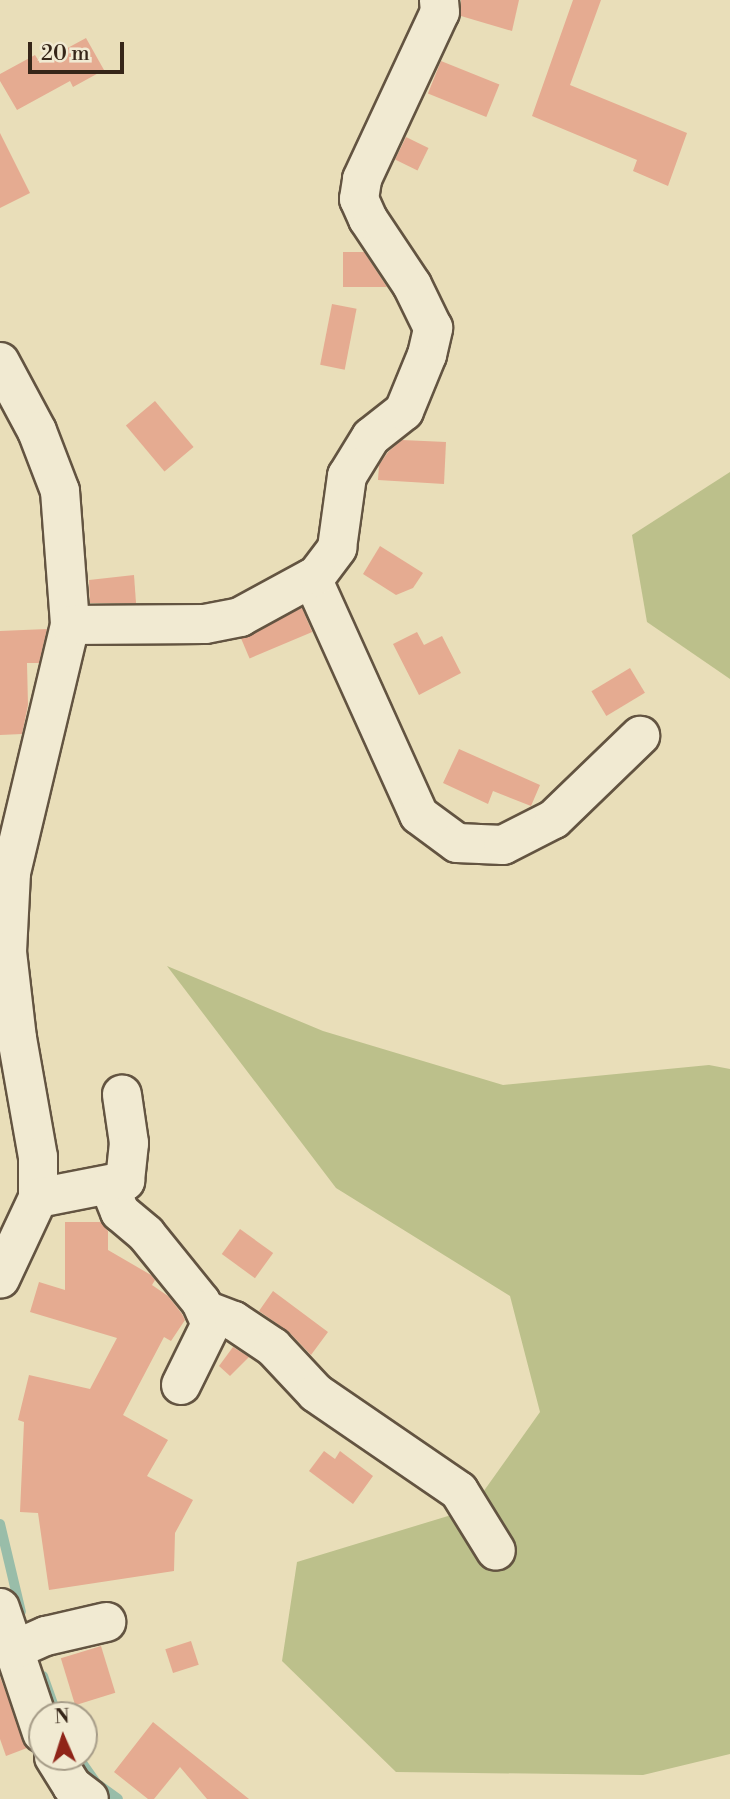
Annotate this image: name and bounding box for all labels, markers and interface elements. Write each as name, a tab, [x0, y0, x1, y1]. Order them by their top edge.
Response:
scale bar	[32, 28, 128, 72]
text: 20 m	[41, 41, 90, 67]
north arrow	[28, 1701, 98, 1771]
text: N	[54, 1705, 70, 1729]

